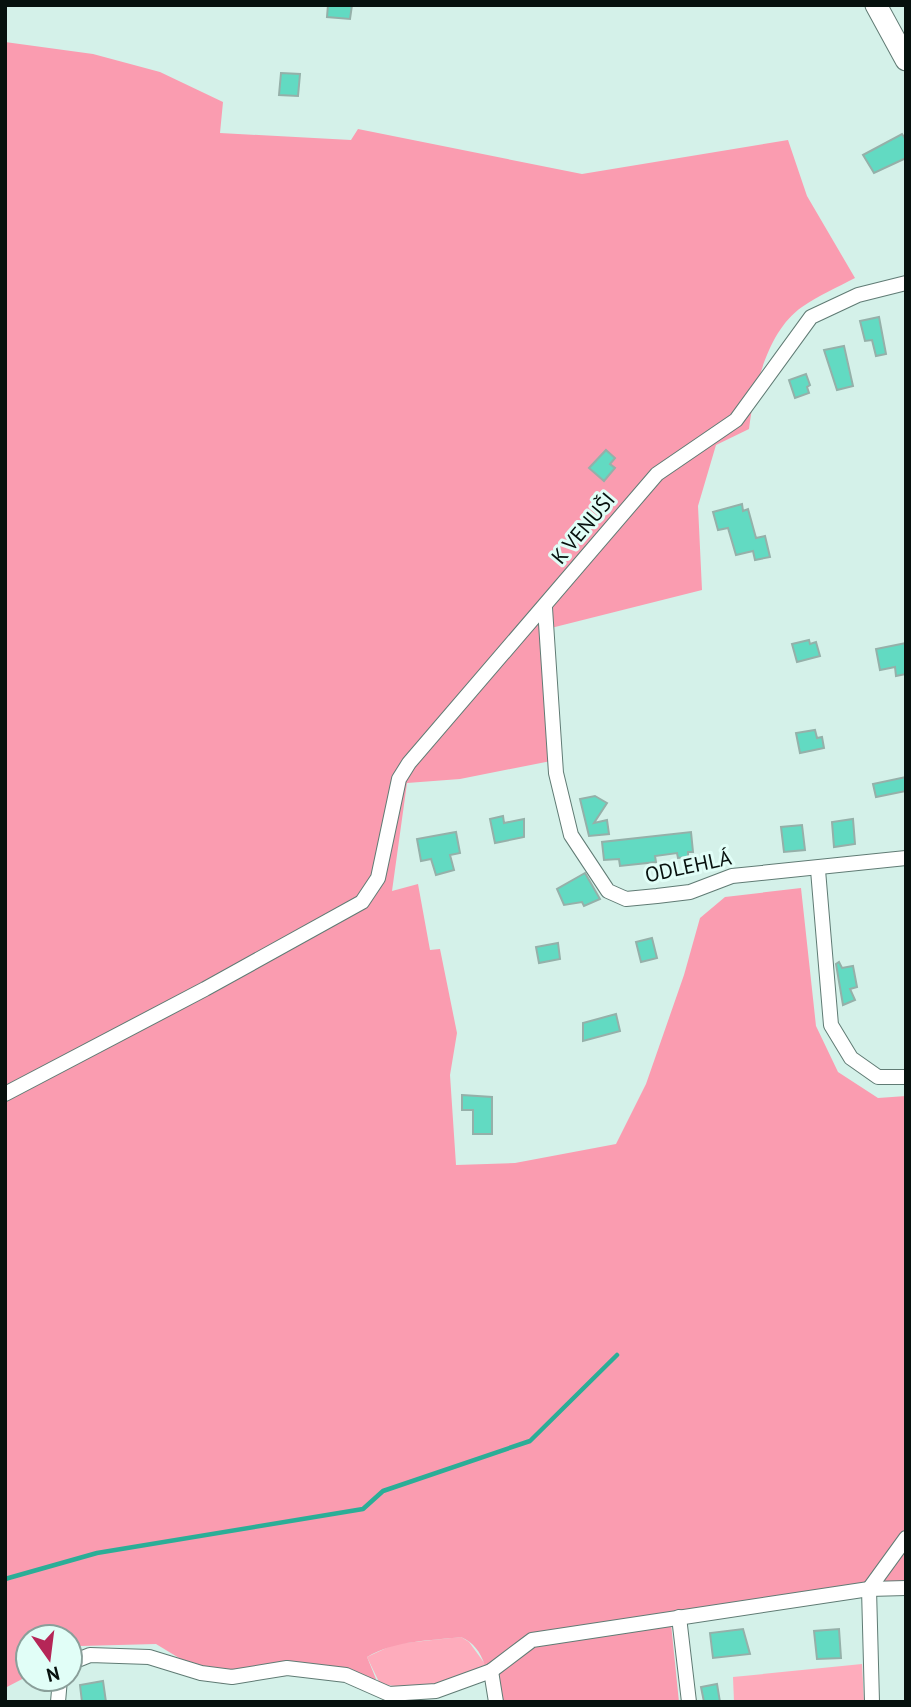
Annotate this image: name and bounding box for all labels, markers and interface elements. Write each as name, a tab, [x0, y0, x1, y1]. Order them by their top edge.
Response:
street label: K VENUŠI	[545, 487, 621, 569]
street label: ODLEHLÁ	[642, 844, 734, 888]
north arrow	[14, 1623, 84, 1693]
text: N	[44, 1661, 62, 1688]

